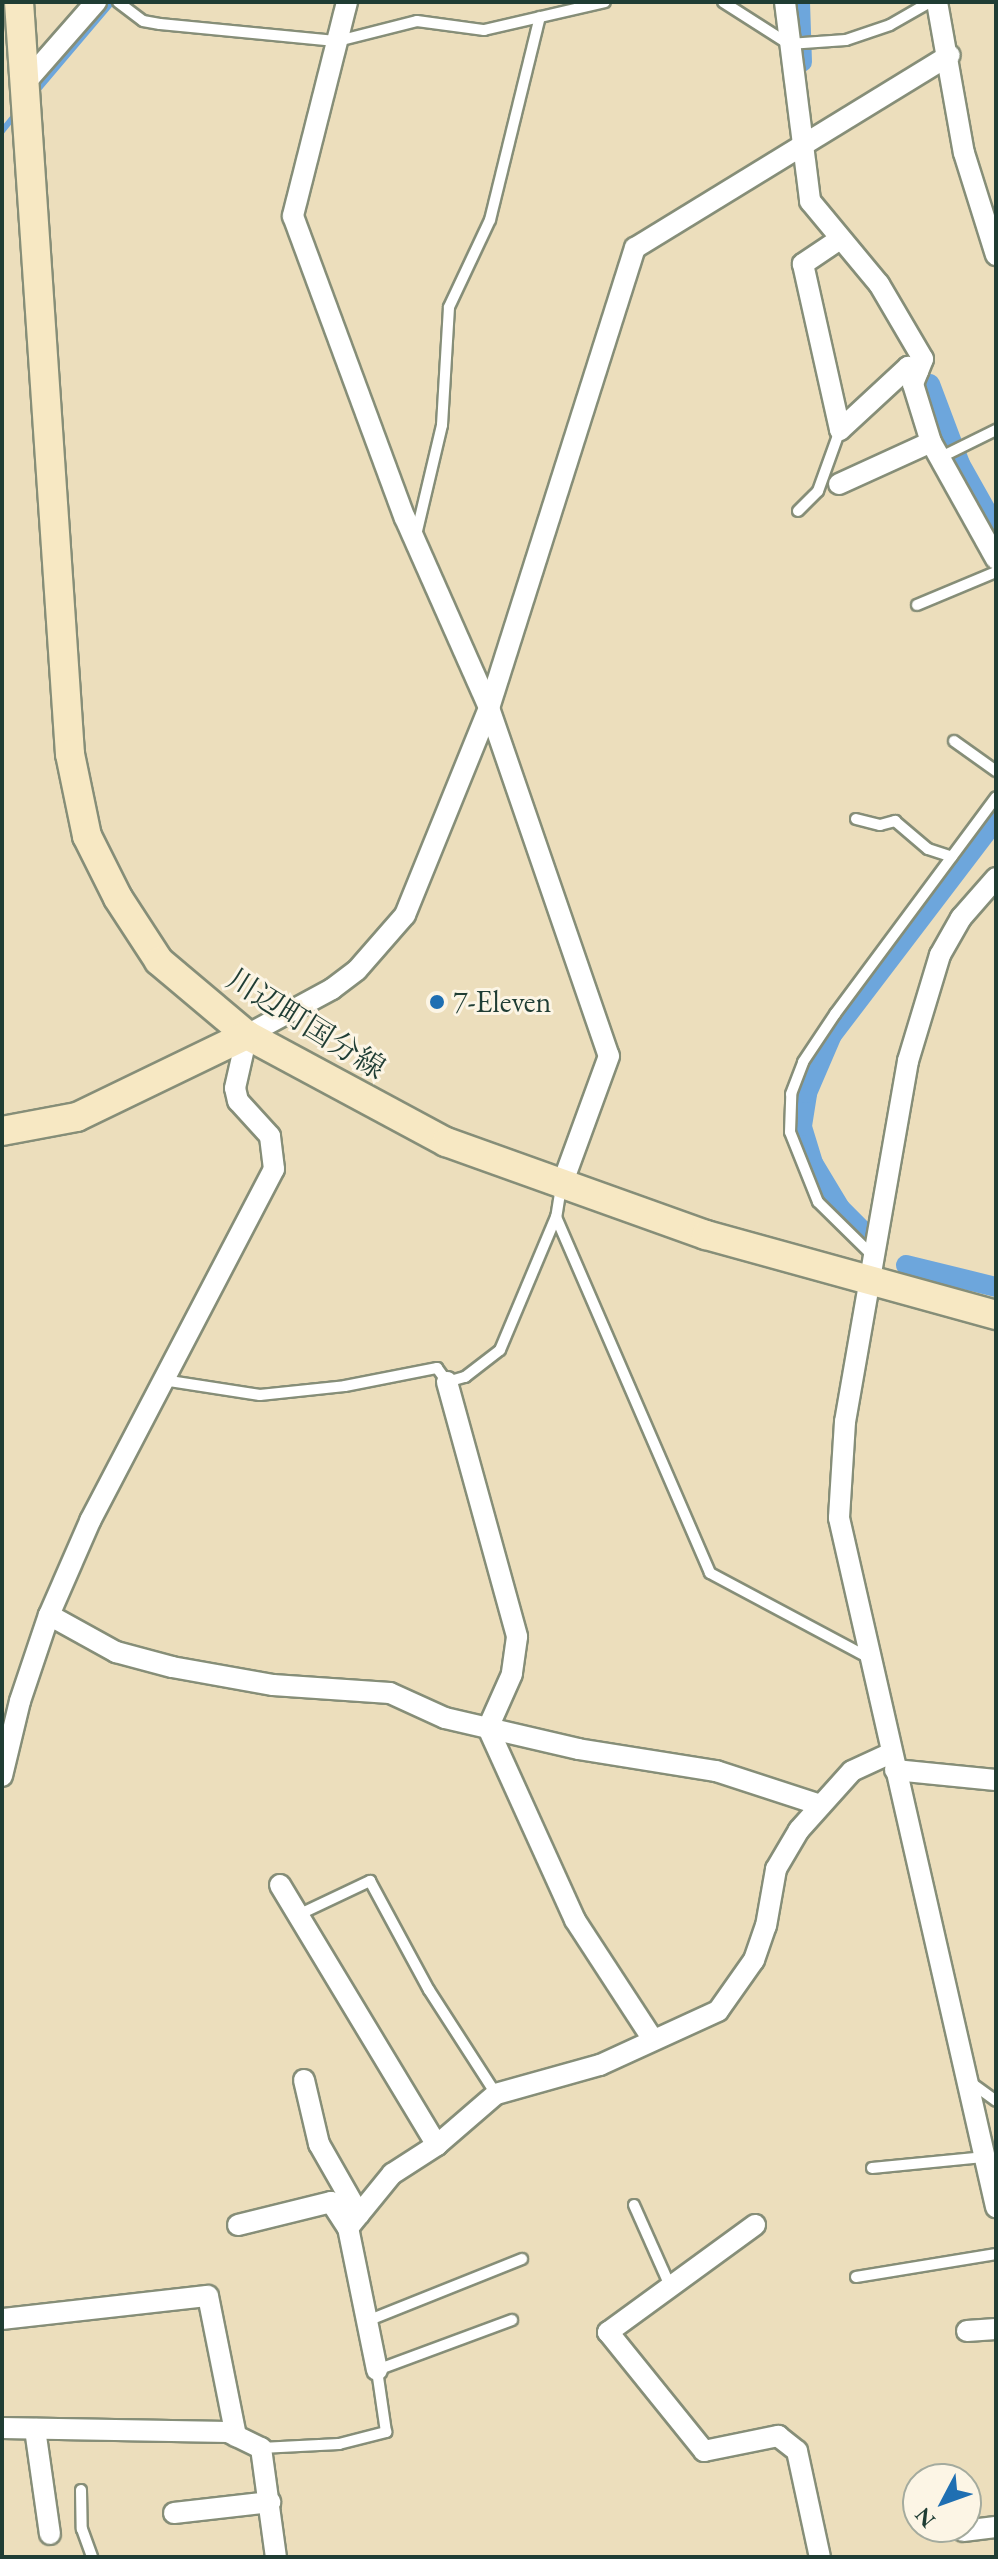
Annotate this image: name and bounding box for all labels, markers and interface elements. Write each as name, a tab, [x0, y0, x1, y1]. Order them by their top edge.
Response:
street label: 川辺町国分線	[220, 961, 392, 1087]
place label: 7-Eleven	[453, 984, 551, 1020]
marker: 7-Eleven	[428, 993, 446, 1011]
north arrow	[902, 2463, 982, 2543]
text: N	[908, 2502, 942, 2534]

